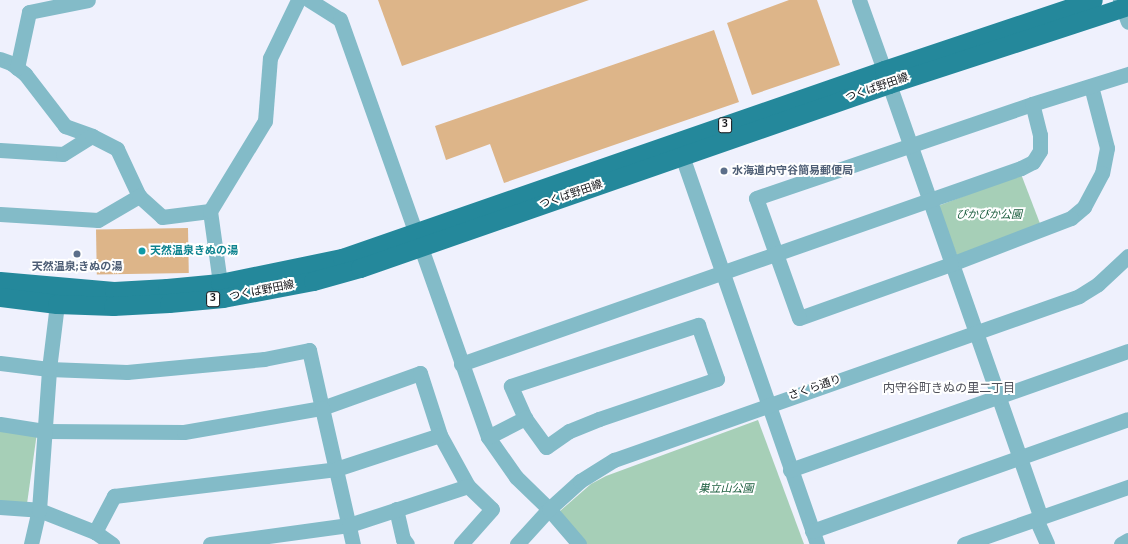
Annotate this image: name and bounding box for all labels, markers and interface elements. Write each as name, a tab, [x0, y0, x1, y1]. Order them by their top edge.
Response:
street label: つくば野田線	[844, 71, 910, 105]
road number: 3	[718, 117, 732, 133]
place label: 水海道内守谷簡易郵便局	[732, 164, 853, 178]
marker: 水海道内守谷簡易郵便局	[719, 166, 729, 176]
street label: つくば野田線	[538, 178, 604, 212]
park label: ぴかぴか公園	[956, 208, 1022, 222]
place label: 天然温泉きぬの湯	[150, 244, 238, 258]
marker: 天然温泉きぬの湯	[137, 246, 147, 256]
marker: 天然温泉;きぬの湯	[72, 249, 82, 259]
place label: 天然温泉;きぬの湯	[32, 260, 122, 274]
street label: つくば野田線	[228, 278, 296, 304]
road number: 3	[206, 291, 220, 307]
street label: さくら通り	[787, 373, 843, 403]
district label: 内守谷町きぬの里二丁目	[883, 382, 1015, 396]
park label: 巣立山公園	[699, 482, 753, 496]

